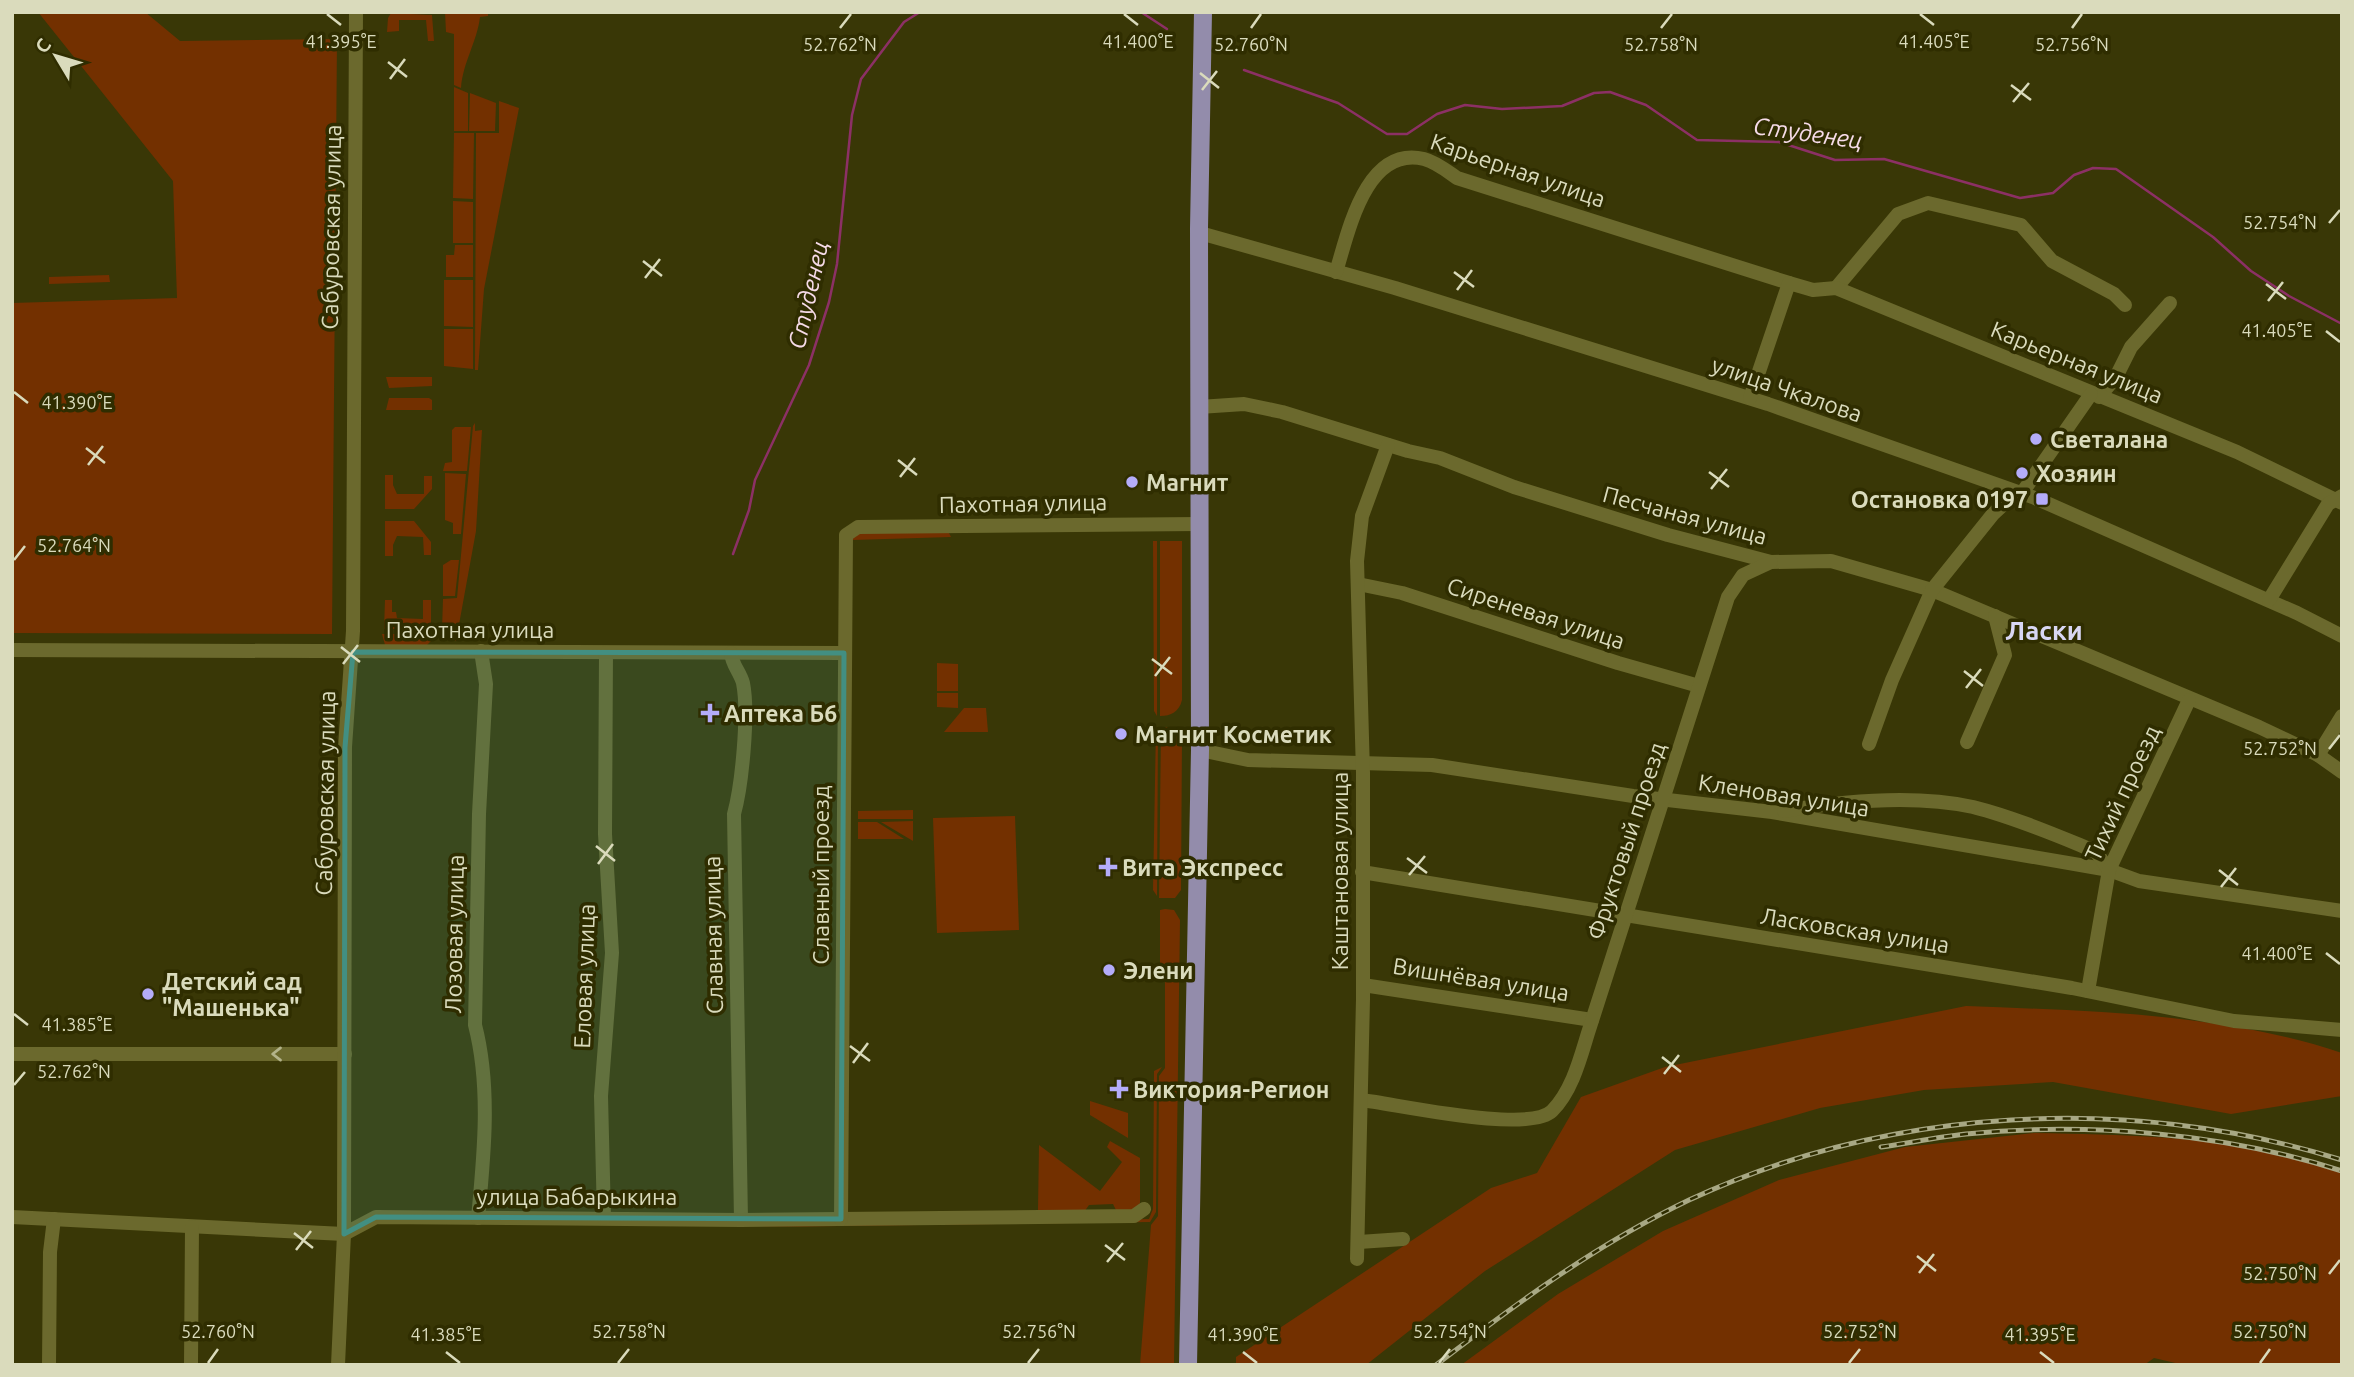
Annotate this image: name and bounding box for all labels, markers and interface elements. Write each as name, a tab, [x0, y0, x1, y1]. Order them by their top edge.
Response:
north arrow	[21, 21, 91, 91]
text: 41.395°E	[305, 31, 377, 51]
text: 41.400°E	[1102, 31, 1174, 51]
text: 41.405°E	[1898, 31, 1970, 51]
text: С	[30, 34, 55, 57]
text: 52.762°N	[803, 34, 877, 54]
text: 52.760°N	[1214, 34, 1288, 54]
text: 52.758°N	[1624, 34, 1698, 54]
text: 52.756°N	[2035, 34, 2109, 54]
water label: Студенец	[1752, 112, 1864, 154]
street label: Сабуровская улица	[317, 124, 345, 330]
street label: Карьерная улица	[1427, 128, 1609, 212]
text: 52.754°N	[2243, 212, 2317, 232]
water label: Студенец	[782, 238, 834, 352]
street label: Карьерная улица	[1987, 316, 2167, 408]
text: 41.405°E	[2241, 320, 2313, 340]
street label: улица Чкалова	[1708, 352, 1866, 426]
text: 41.390°E	[41, 392, 113, 412]
place label: Светалана	[2050, 427, 2168, 452]
marker: Светалана	[2028, 431, 2044, 447]
place label: Хозяин	[2036, 461, 2117, 486]
marker: Хозяин	[2014, 465, 2030, 481]
place label: Магнит	[1146, 470, 1229, 495]
marker: Магнит	[1124, 474, 1140, 490]
street label: Песчаная улица	[1600, 481, 1770, 549]
place label: Остановка 0197	[1851, 487, 2028, 512]
street label: Пахотная улица	[939, 489, 1107, 517]
marker: Остановка 0197	[2034, 491, 2050, 507]
text: 52.764°N	[37, 535, 111, 555]
street label: Сиреневая улица	[1444, 573, 1628, 653]
district label: Ласки	[2005, 616, 2083, 645]
street label: Пахотная улица	[386, 617, 554, 642]
street label: Сабуровская улица	[311, 690, 339, 896]
place label: Аптека Б6	[724, 701, 837, 726]
marker: Аптека Б6	[702, 705, 718, 721]
street label: Тихий проезд	[2080, 721, 2164, 865]
place label: Магнит Косметик	[1135, 722, 1332, 747]
marker: Магнит Косметик	[1113, 726, 1129, 742]
text: 52.752°N	[2243, 738, 2317, 758]
street label: Фруктовый проезд	[1582, 739, 1670, 943]
street label: Кленовая улица	[1697, 769, 1871, 821]
street label: Каштановая улица	[1327, 772, 1352, 970]
street label: Славный проезд	[808, 785, 833, 965]
street label: Лозовая улица	[440, 854, 468, 1014]
place label: Вита Экспресс	[1122, 855, 1283, 880]
street label: Славная улица	[699, 856, 727, 1014]
marker: Вита Экспресс	[1100, 859, 1116, 875]
street label: Еловая улица	[569, 903, 599, 1049]
street label: Ласковская улица	[1759, 903, 1951, 957]
text: 41.400°E	[2241, 943, 2313, 963]
street label: Вишнёвая улица	[1391, 953, 1571, 1005]
place label: Элени	[1123, 958, 1193, 983]
marker: Элени	[1101, 962, 1117, 978]
place label: Детский сад "Машенька"	[162, 969, 302, 1020]
marker: Детский сад "Машенька"	[140, 986, 156, 1002]
text: 41.385°E	[41, 1014, 113, 1034]
one-way arrow	[271, 1046, 282, 1062]
text: 52.762°N	[37, 1061, 111, 1081]
place label: Виктория-Регион	[1133, 1077, 1329, 1102]
marker: Виктория-Регион	[1111, 1081, 1127, 1097]
street label: улица Бабарыкина	[477, 1184, 677, 1209]
text: 52.750°N	[2243, 1263, 2317, 1283]
text: 52.760°N	[181, 1321, 255, 1341]
text: 52.758°N	[592, 1321, 666, 1341]
text: 52.756°N	[1002, 1321, 1076, 1341]
text: 52.754°N	[1413, 1321, 1487, 1341]
text: 52.752°N	[1823, 1321, 1897, 1341]
text: 52.750°N	[2233, 1321, 2307, 1341]
text: 41.385°E	[410, 1324, 482, 1344]
text: 41.390°E	[1207, 1324, 1279, 1344]
text: 41.395°E	[2004, 1324, 2076, 1344]

